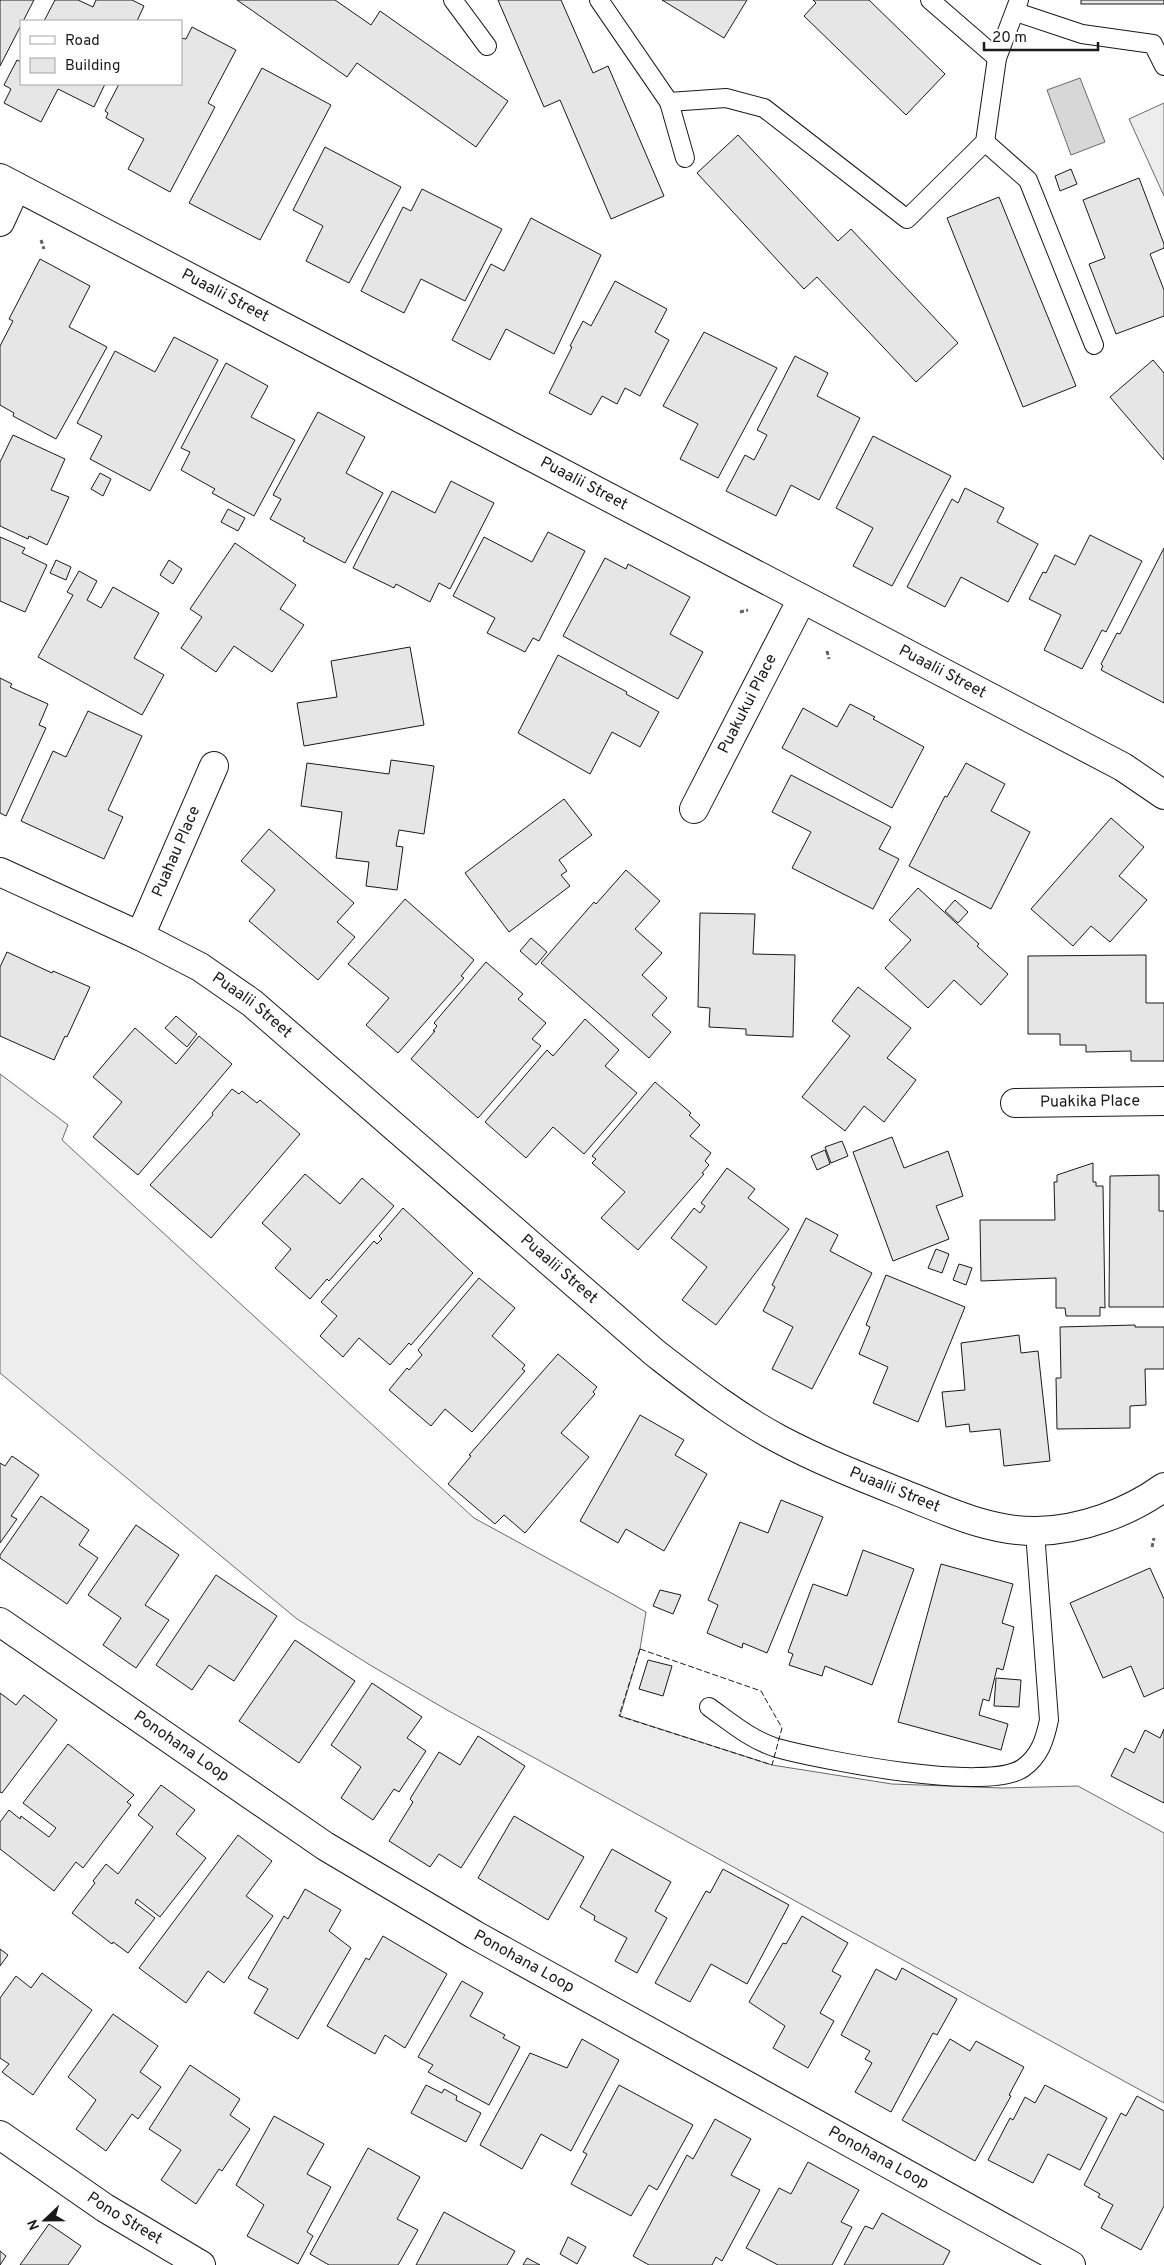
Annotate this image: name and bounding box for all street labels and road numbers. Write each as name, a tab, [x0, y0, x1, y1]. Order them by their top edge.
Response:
street label: Puaalii Street	[178, 265, 272, 327]
street label: Puaalii Street	[536, 453, 631, 515]
street label: Puaalii Street	[895, 641, 989, 703]
street label: Puakukui Place	[714, 651, 782, 757]
street label: Puahau Place	[148, 803, 205, 900]
street label: Puaalii Street	[208, 968, 296, 1043]
street label: Puakika Place	[1040, 1091, 1140, 1113]
street label: Puaalii Street	[516, 1230, 602, 1308]
street label: Puaalii Street	[846, 1463, 943, 1518]
street label: Ponohana Loop	[129, 1707, 233, 1787]
street label: Ponohana Loop	[470, 1926, 578, 1998]
street label: Ponohana Loop	[824, 2122, 932, 2194]
street label: Pono Street	[83, 2188, 166, 2250]

